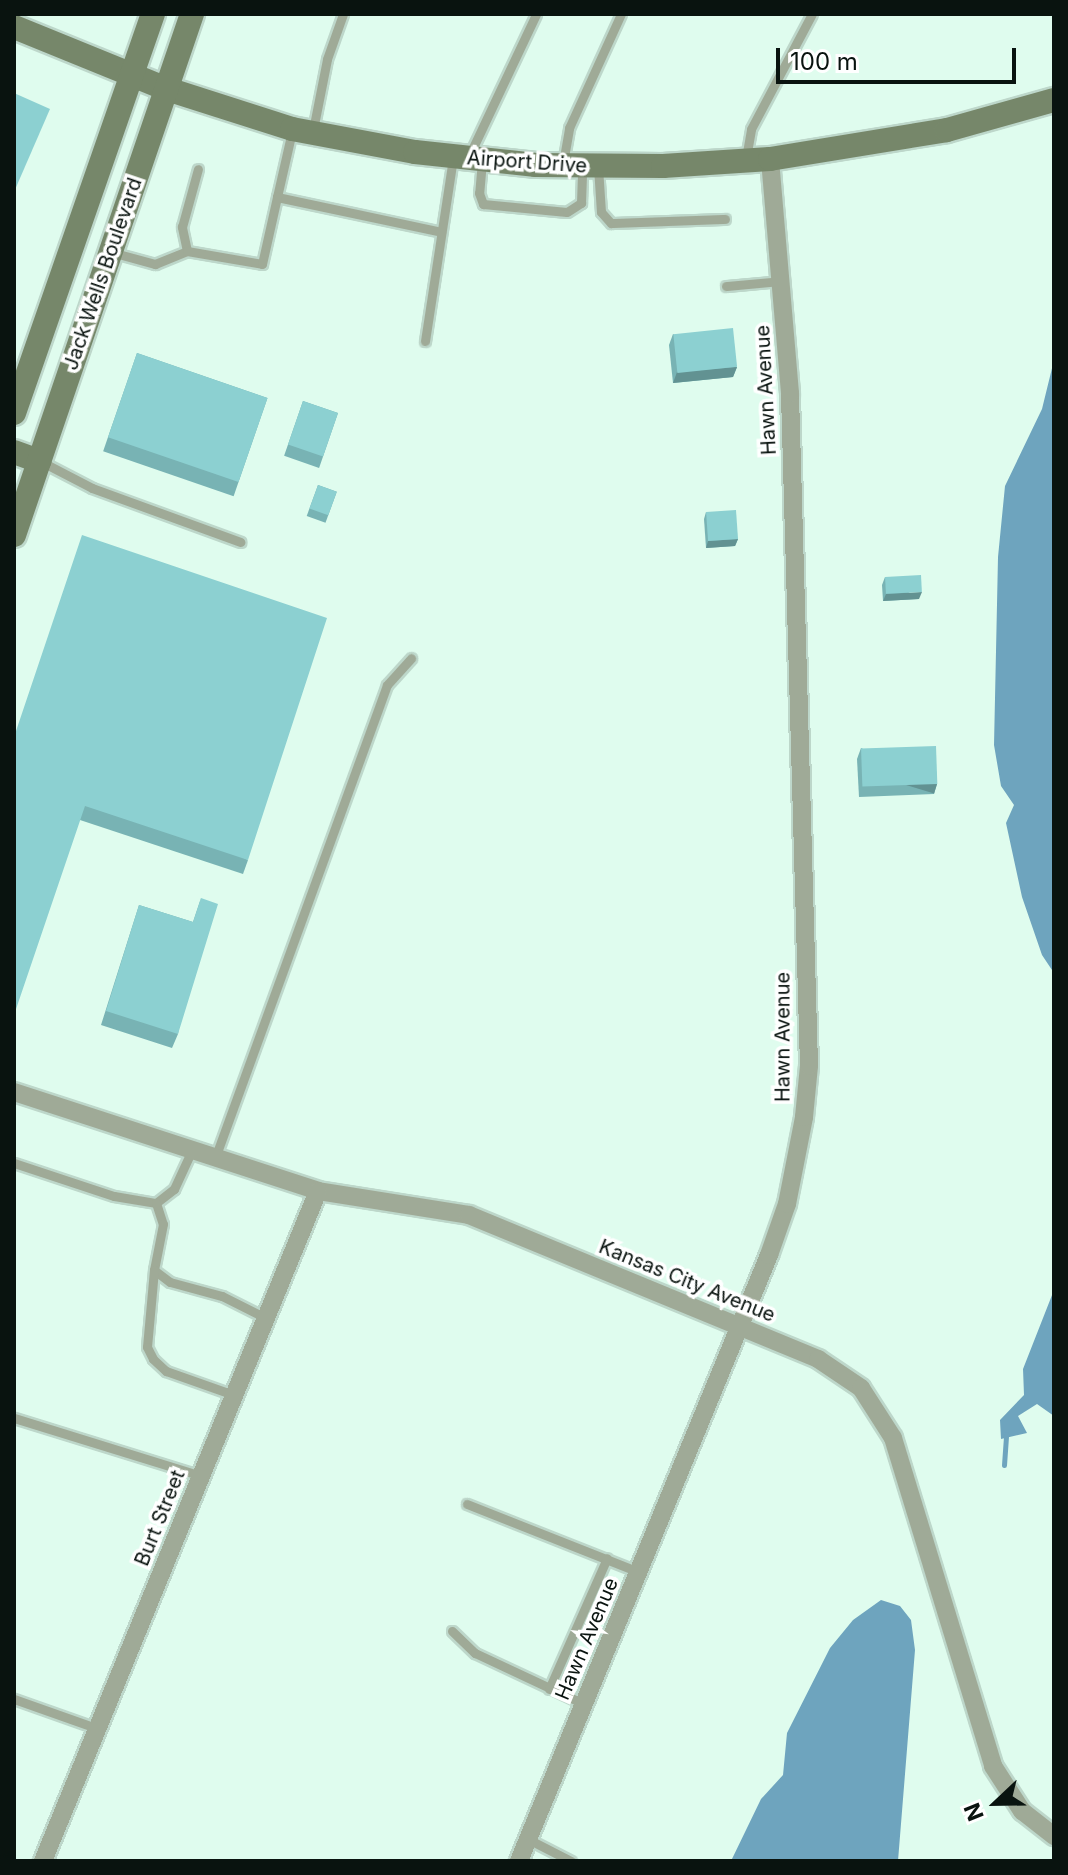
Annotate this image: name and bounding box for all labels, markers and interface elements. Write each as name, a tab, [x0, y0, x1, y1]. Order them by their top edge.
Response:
scale bar	[780, 32, 1020, 82]
text: 100 m	[790, 47, 858, 76]
street label: Airport Drive	[466, 146, 588, 178]
street label: Jack Wells Boulevard	[59, 175, 147, 373]
street label: Hawn Avenue	[751, 324, 781, 456]
street label: Hawn Avenue	[771, 972, 795, 1102]
street label: Kansas City Avenue	[595, 1235, 779, 1327]
street label: Burt Street	[130, 1467, 190, 1569]
street label: Hawn Avenue	[551, 1574, 623, 1704]
north arrow	[956, 1763, 1036, 1843]
text: N	[959, 1799, 989, 1825]

